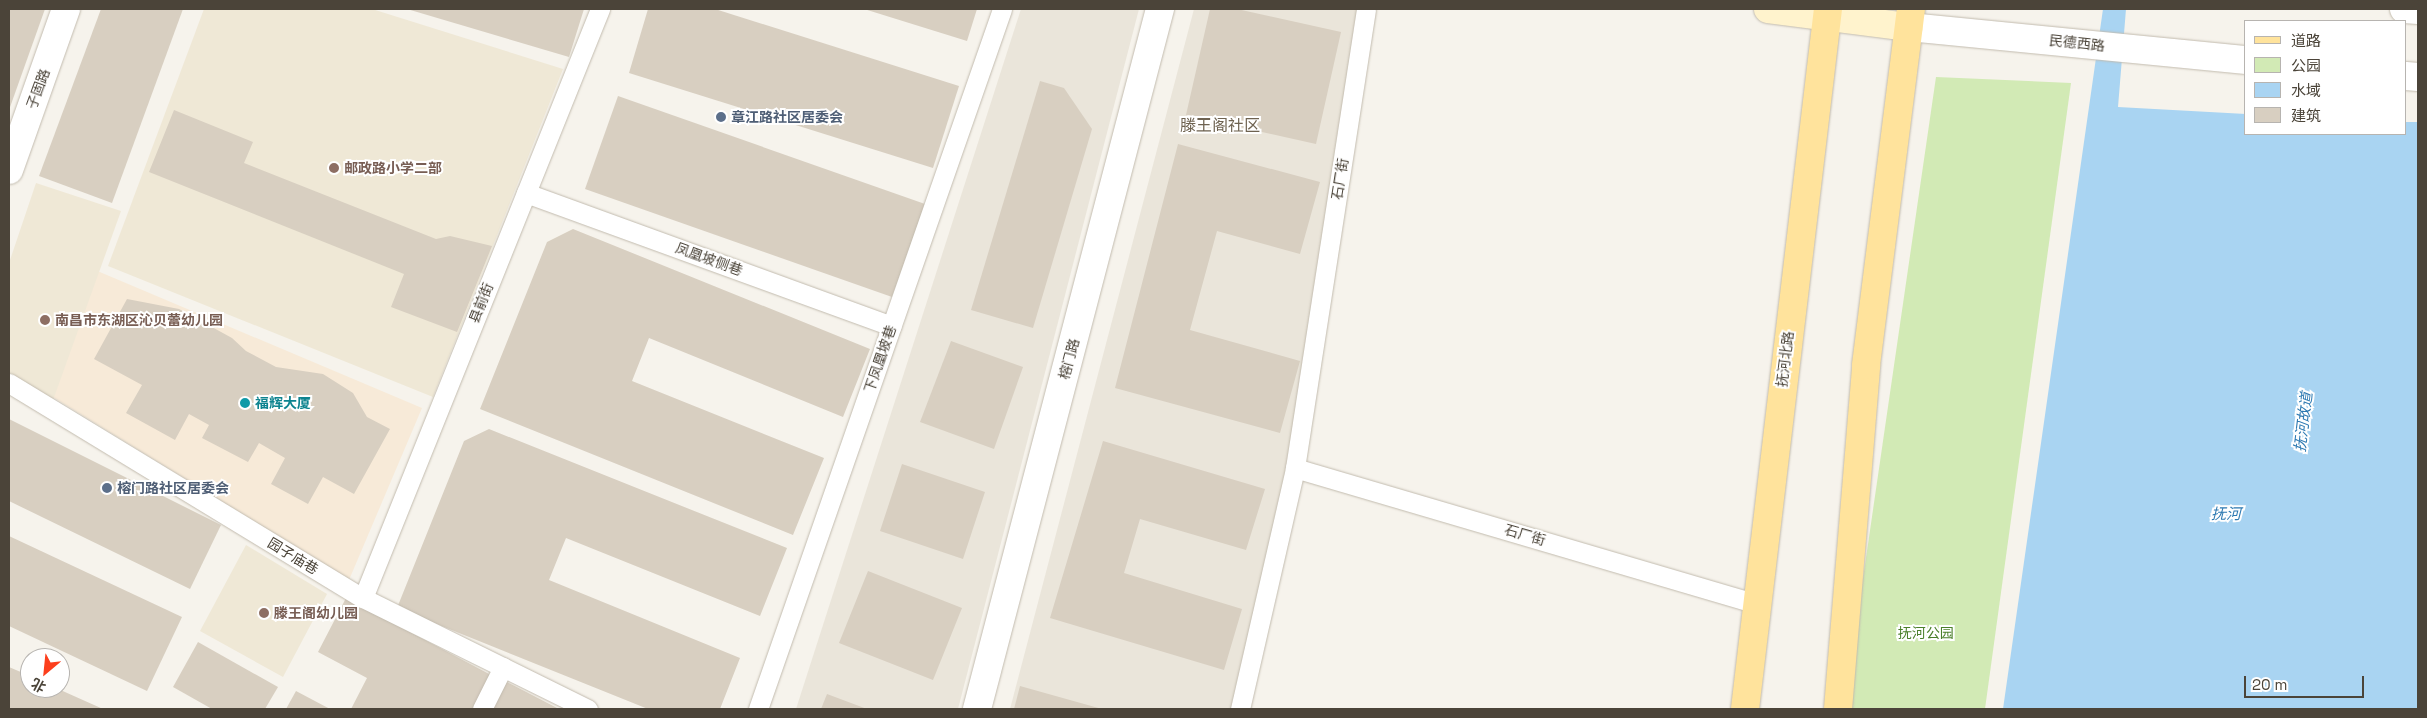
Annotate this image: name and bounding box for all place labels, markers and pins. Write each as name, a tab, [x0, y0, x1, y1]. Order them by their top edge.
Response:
place label: 章江路社区居委会	[731, 109, 843, 125]
marker: 章江路社区居委会	[715, 111, 727, 123]
place label: 邮政路小学二部	[344, 160, 442, 176]
marker: 邮政路小学二部	[328, 162, 340, 174]
place label: 南昌市东湖区沁贝蕾幼儿园	[55, 312, 223, 328]
marker: 南昌市东湖区沁贝蕾幼儿园	[39, 314, 51, 326]
place label: 福辉大厦	[255, 395, 311, 411]
marker: 福辉大厦	[239, 397, 251, 409]
place label: 榕门路社区居委会	[117, 480, 229, 496]
marker: 榕门路社区居委会	[101, 482, 113, 494]
place label: 滕王阁幼儿园	[274, 605, 358, 621]
marker: 滕王阁幼儿园	[258, 607, 270, 619]

